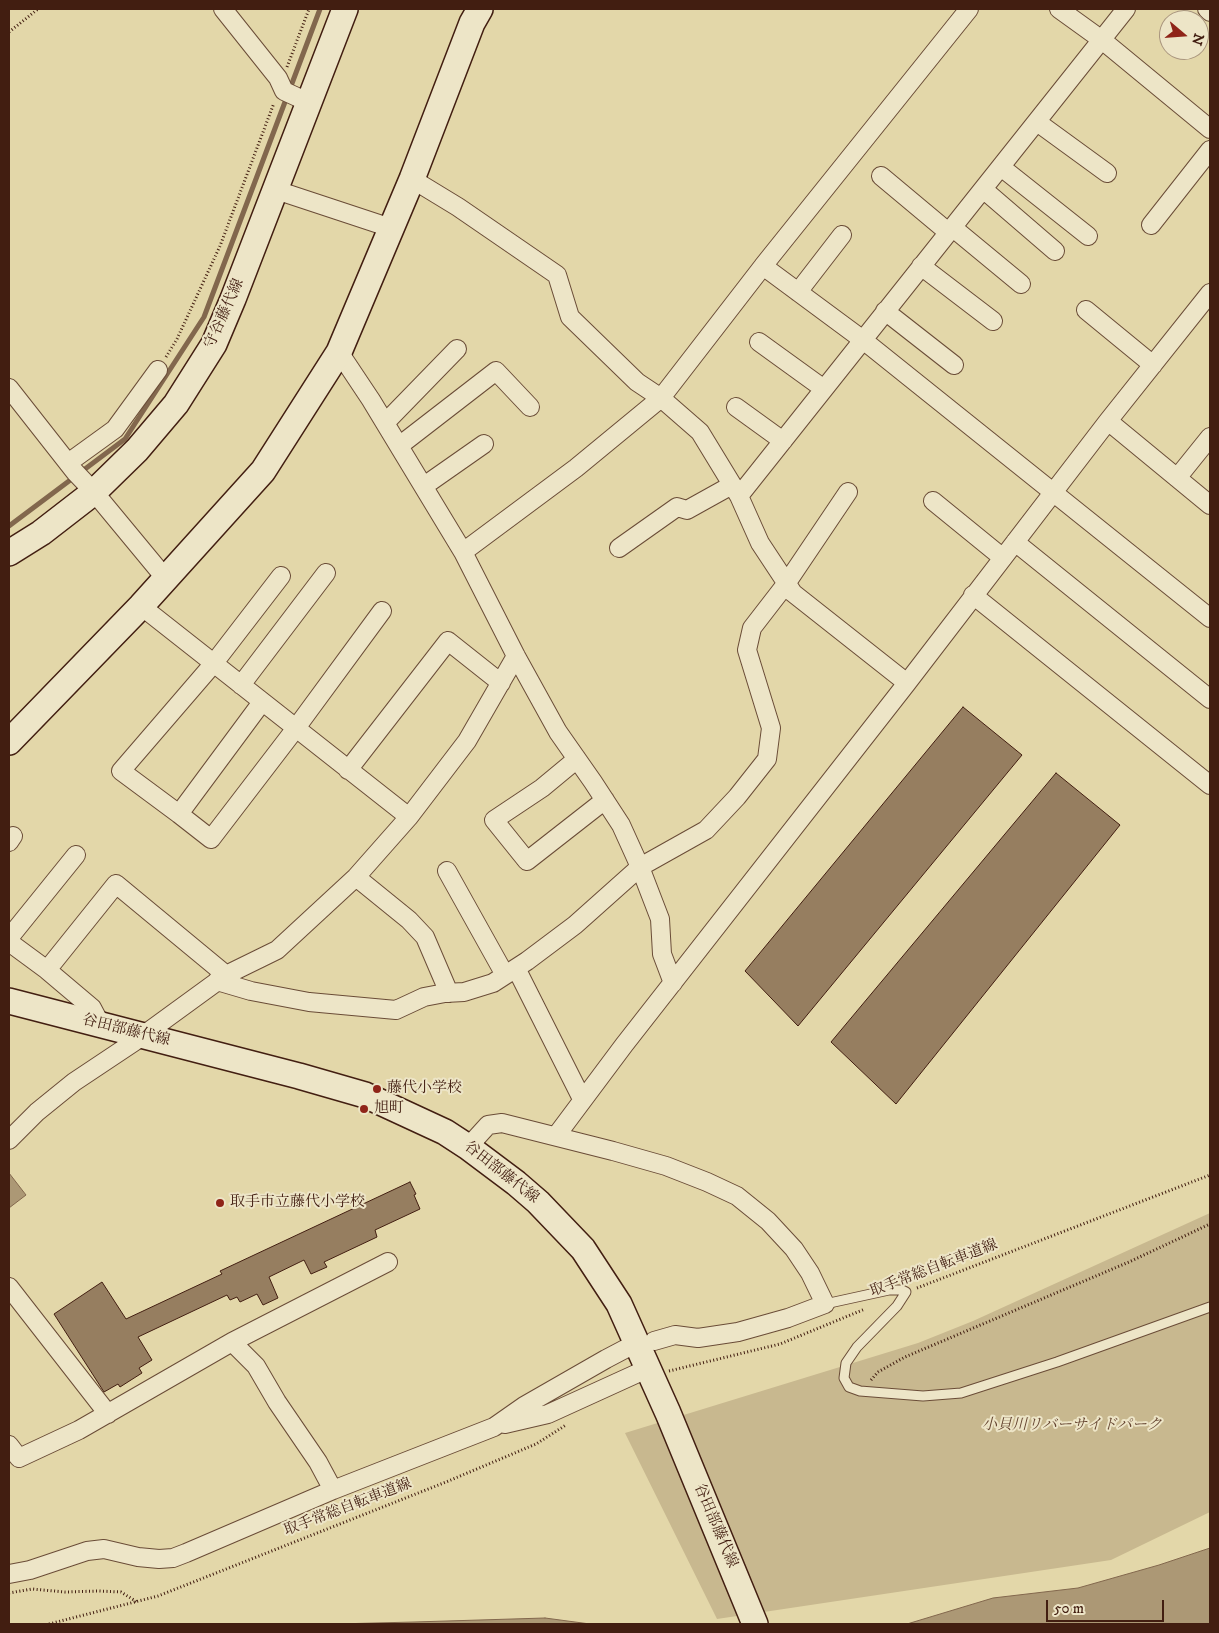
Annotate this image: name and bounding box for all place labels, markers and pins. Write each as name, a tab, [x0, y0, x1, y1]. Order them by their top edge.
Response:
place label: 藤代小学校	[387, 1080, 462, 1098]
marker: 藤代小学校	[371, 1083, 383, 1095]
place label: 旭町	[374, 1100, 404, 1118]
marker: 旭町	[358, 1103, 370, 1115]
place label: 取手市立藤代小学校	[230, 1194, 365, 1212]
marker: 取手市立藤代小学校	[214, 1197, 226, 1209]

